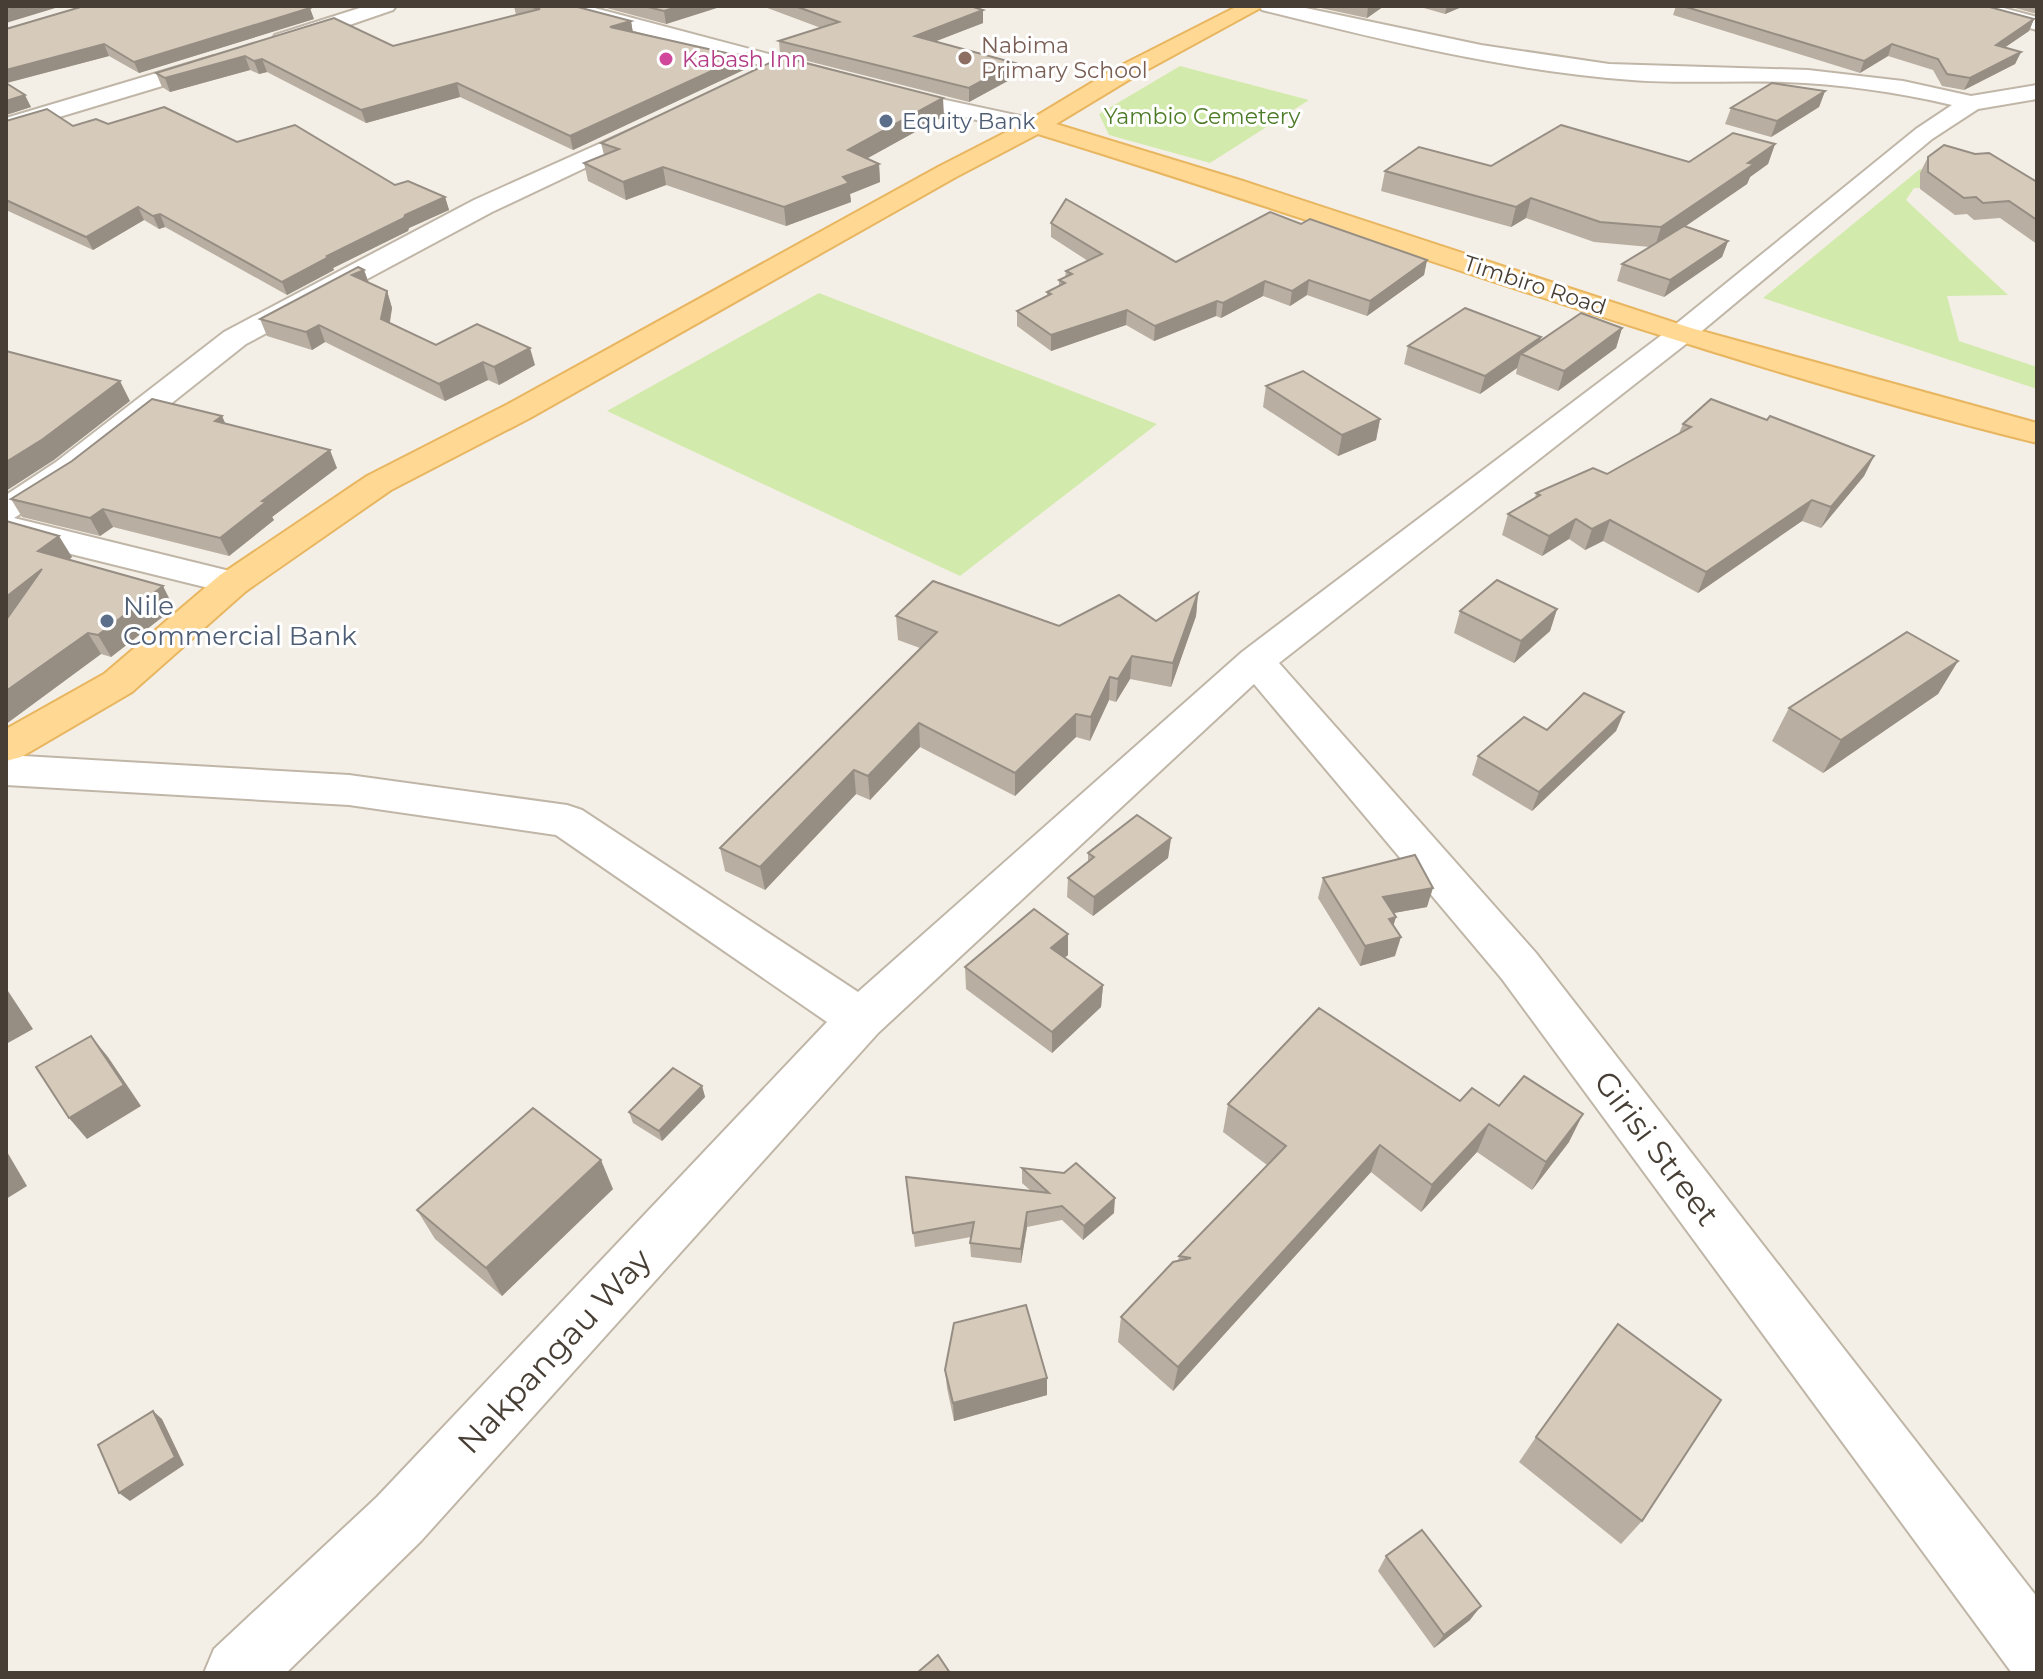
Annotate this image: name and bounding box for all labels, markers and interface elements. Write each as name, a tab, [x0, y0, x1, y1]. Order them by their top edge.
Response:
place label: Nabima Primary School	[981, 32, 1148, 84]
place label: Kabash Inn	[682, 46, 806, 73]
marker: Nabima Primary School	[956, 49, 974, 67]
marker: Kabash Inn	[657, 50, 675, 68]
park label: Yambio Cemetery	[1104, 103, 1300, 130]
place label: Equity Bank	[902, 108, 1036, 135]
marker: Equity Bank	[877, 112, 895, 130]
street label: Timbiro Road	[1460, 249, 1610, 321]
place label: Nile Commercial Bank	[123, 590, 357, 652]
marker: Nile Commercial Bank	[98, 612, 116, 630]
street label: Girisi Street	[1586, 1063, 1728, 1233]
street label: Nakpangau Way	[449, 1240, 659, 1462]

